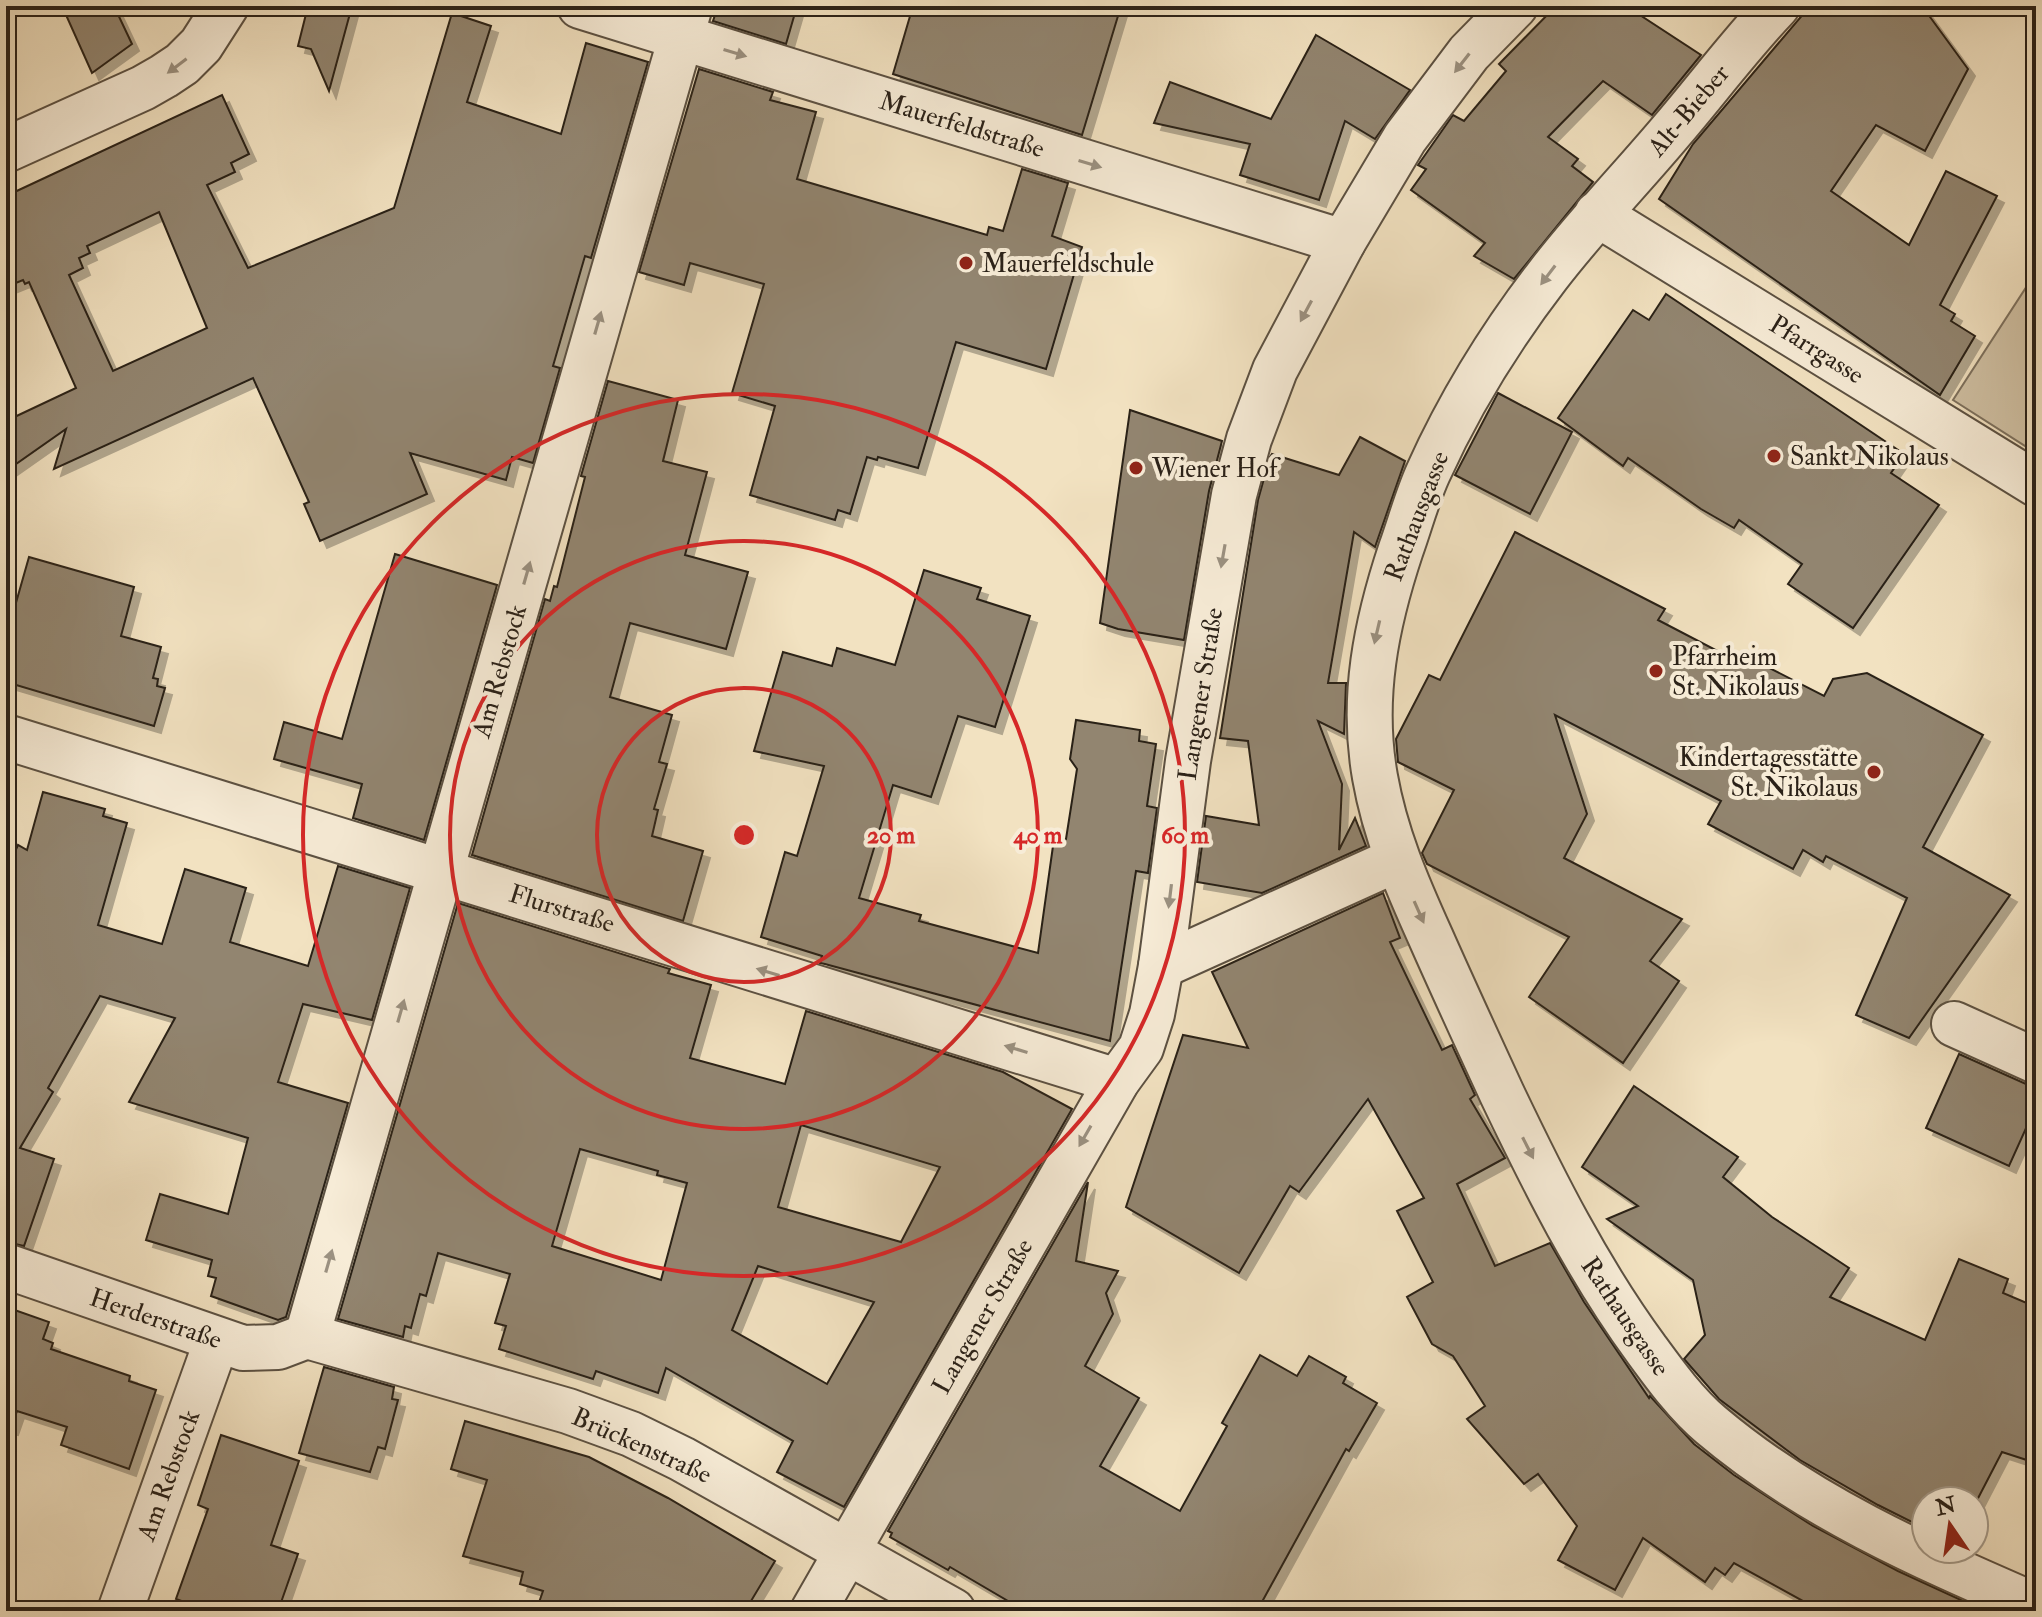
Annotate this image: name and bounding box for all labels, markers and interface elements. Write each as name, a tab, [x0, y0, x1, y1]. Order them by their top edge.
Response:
one-way arrow	[723, 47, 747, 60]
one-way arrow	[1454, 53, 1470, 73]
one-way arrow	[167, 58, 188, 74]
street label: Alt-Bieber	[1640, 58, 1737, 164]
street label: Mauerfeldstraße	[875, 85, 1048, 165]
one-way arrow	[1078, 158, 1102, 171]
place label: Mauerfeldschule	[982, 248, 1154, 280]
marker: Mauerfeldschule	[957, 254, 975, 272]
one-way arrow	[1541, 265, 1557, 285]
one-way arrow	[1300, 300, 1313, 323]
street label: Pfarrgasse	[1763, 308, 1870, 391]
one-way arrow	[592, 310, 605, 334]
place label: Sankt Nikolaus	[1790, 441, 1949, 473]
street label: Rathausgasse	[1378, 447, 1456, 586]
marker: Sankt Nikolaus	[1765, 447, 1783, 465]
place label: Wiener Hof	[1151, 453, 1281, 485]
marker: Wiener Hof	[1127, 459, 1145, 477]
one-way arrow	[1217, 544, 1229, 569]
one-way arrow	[521, 560, 534, 584]
street label: Am Rebstock	[465, 601, 534, 742]
street label: Langener Straße	[1172, 606, 1230, 783]
one-way arrow	[1370, 620, 1383, 645]
place label: Pfarrheim St. Nikolaus	[1672, 641, 1800, 703]
marker: Pfarrheim St. Nikolaus	[1647, 662, 1665, 680]
place label: Kindertagesstätte St. Nikolaus	[1679, 742, 1858, 804]
marker: Kindertagesstätte St. Nikolaus	[1865, 763, 1883, 781]
text: 20 m	[867, 820, 915, 851]
text: 40 m	[1013, 820, 1063, 851]
text: 60 m	[1161, 820, 1209, 851]
centre of rings	[730, 821, 758, 849]
street label: Flurstraße	[505, 878, 618, 940]
one-way arrow	[1164, 883, 1177, 908]
one-way arrow	[1412, 900, 1426, 924]
one-way arrow	[755, 965, 779, 978]
one-way arrow	[395, 999, 408, 1023]
one-way arrow	[1004, 1043, 1028, 1055]
one-way arrow	[1078, 1125, 1092, 1147]
one-way arrow	[1522, 1136, 1535, 1159]
street label: Langener Straße	[925, 1233, 1040, 1400]
one-way arrow	[323, 1248, 335, 1273]
street label: Rathausgasse	[1574, 1251, 1677, 1382]
street label: Herderstraße	[86, 1281, 226, 1356]
street label: Brückenstraße	[567, 1401, 716, 1491]
street label: Am Rebstock	[130, 1405, 208, 1546]
north arrow	[1910, 1485, 1990, 1565]
text: N	[1932, 1491, 1959, 1523]

